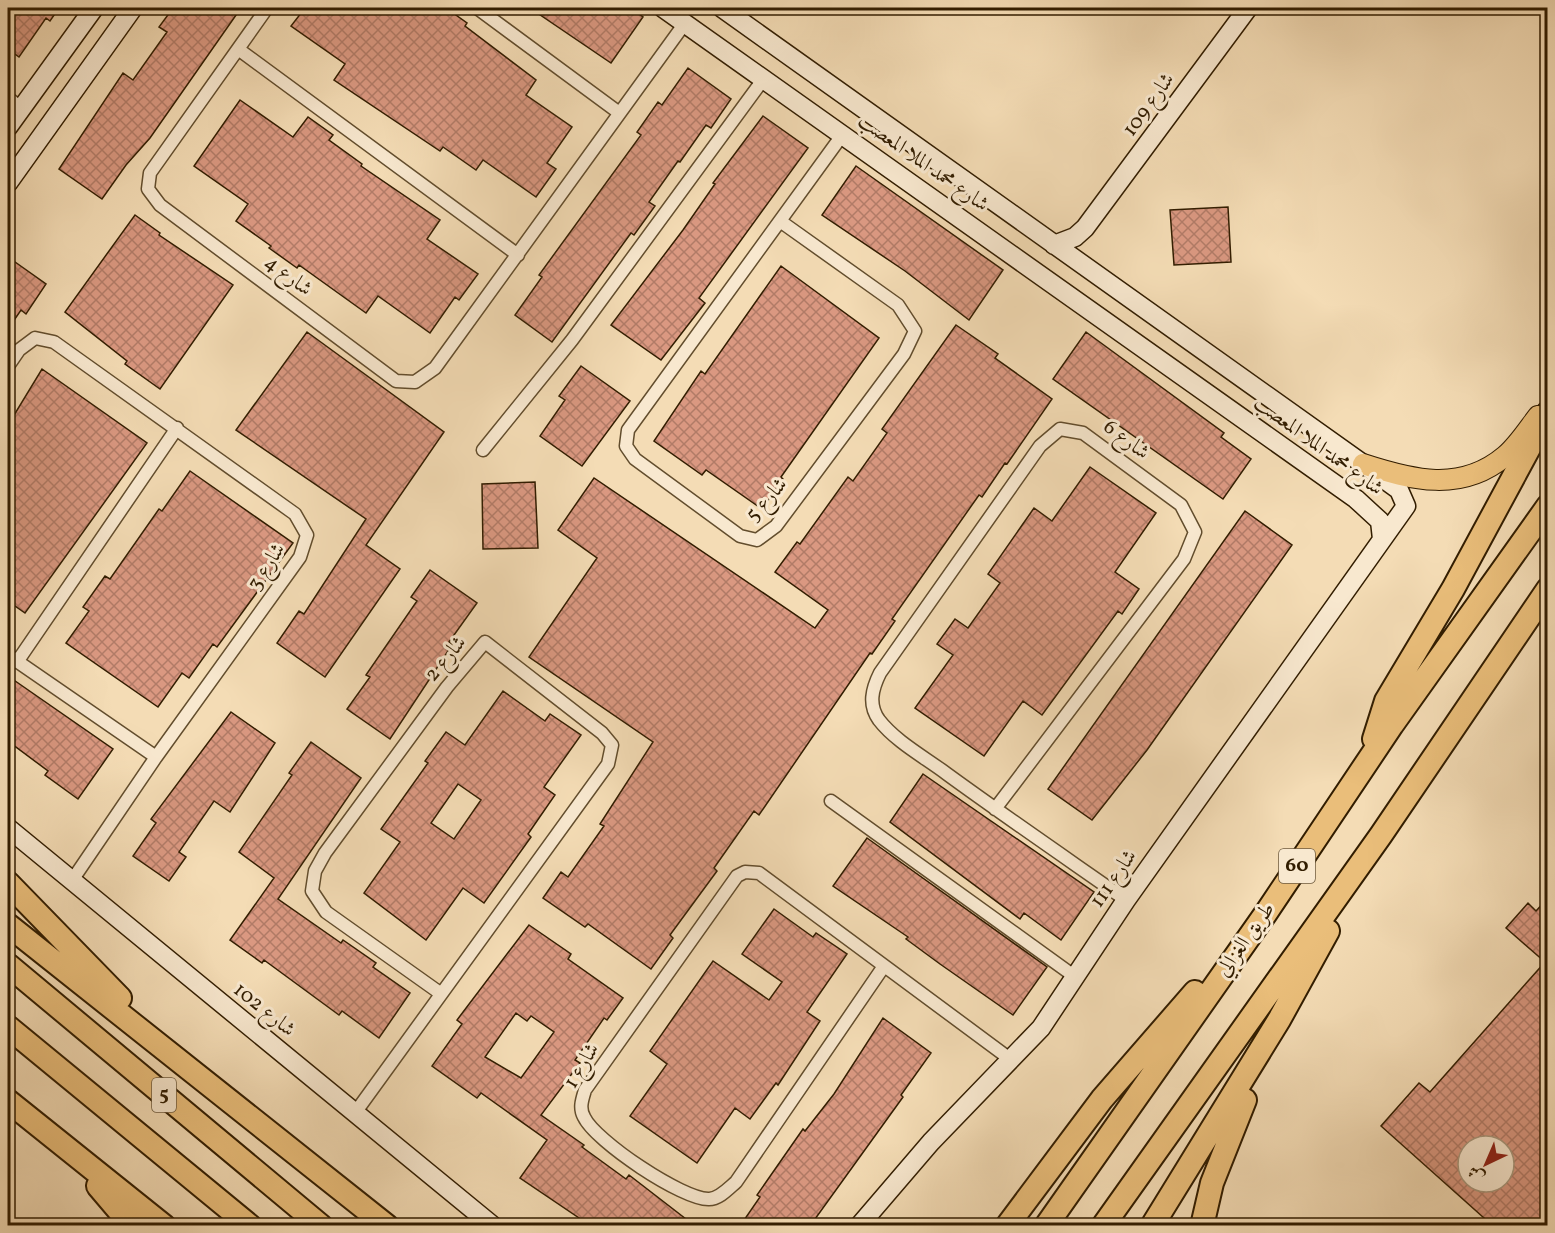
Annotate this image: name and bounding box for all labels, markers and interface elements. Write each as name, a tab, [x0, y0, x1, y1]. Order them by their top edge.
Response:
street label: شارع 109	[1116, 67, 1184, 144]
street label: شارع محمد الملا المعصب	[850, 107, 994, 221]
street label: شارع 4	[257, 248, 318, 305]
street label: شارع محمد الملا المعصب	[1246, 389, 1389, 505]
street label: شارع 6	[1096, 413, 1155, 469]
street label: شارع 5	[739, 471, 796, 530]
street label: شارع 3	[241, 538, 295, 598]
street label: شارع 2	[418, 630, 475, 689]
street label: شارع 111	[1083, 844, 1146, 915]
road number: 60	[1279, 849, 1315, 883]
street label: طريق الغزالي	[1210, 897, 1283, 984]
street label: شارع 102	[225, 976, 301, 1046]
street label: شارع 1	[557, 1038, 609, 1095]
road number: 5	[152, 1078, 176, 1112]
north arrow	[1456, 1134, 1516, 1194]
text: ش	[1464, 1160, 1490, 1187]

